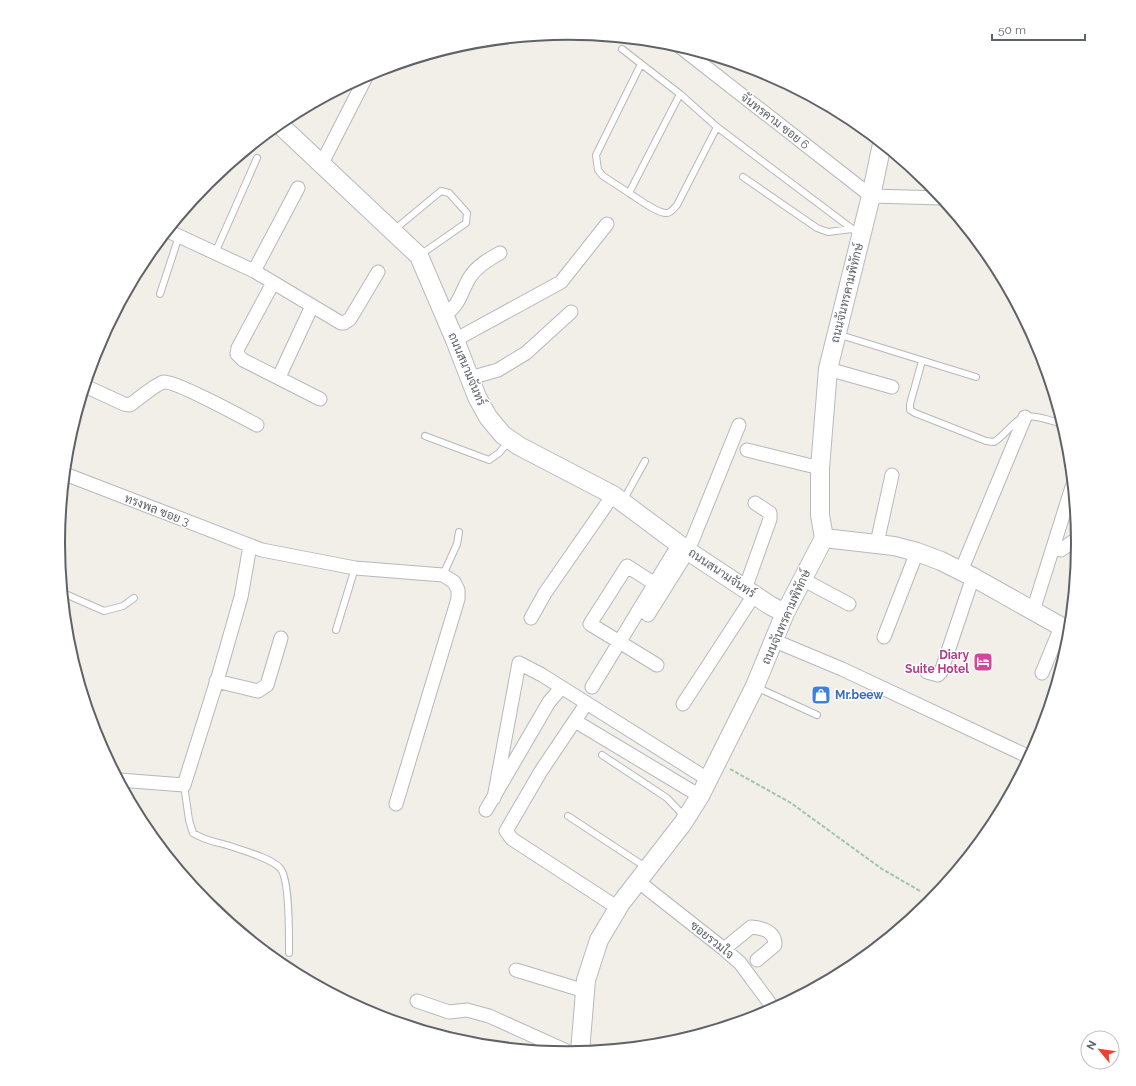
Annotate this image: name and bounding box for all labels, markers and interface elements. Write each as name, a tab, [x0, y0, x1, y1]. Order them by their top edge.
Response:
scale bar	[992, 16, 1085, 42]
text: 50 m	[998, 23, 1026, 37]
street label: จันทรคาม ซอย 6	[738, 90, 812, 152]
street label: ถนนจันทรคามพิทักษ์	[827, 241, 866, 344]
street label: ถนนสนามจันทร์	[445, 330, 490, 408]
street label: ทรงพล ซอย 3	[122, 491, 192, 529]
street label: ถนนสนามจันทร์	[686, 545, 759, 601]
street label: ถนนจันทรคามพิทักษ์	[758, 566, 814, 667]
place label: Diary Suite Hotel	[905, 648, 969, 676]
hotel icon: Diary Suite Hotel	[972, 651, 994, 673]
shop icon: Mr.beew	[810, 684, 832, 706]
place label: Mr.beew	[835, 688, 884, 702]
street label: ซอยรวมใจ	[687, 917, 737, 962]
north arrow	[1080, 1030, 1120, 1070]
text: N	[1084, 1039, 1099, 1052]

